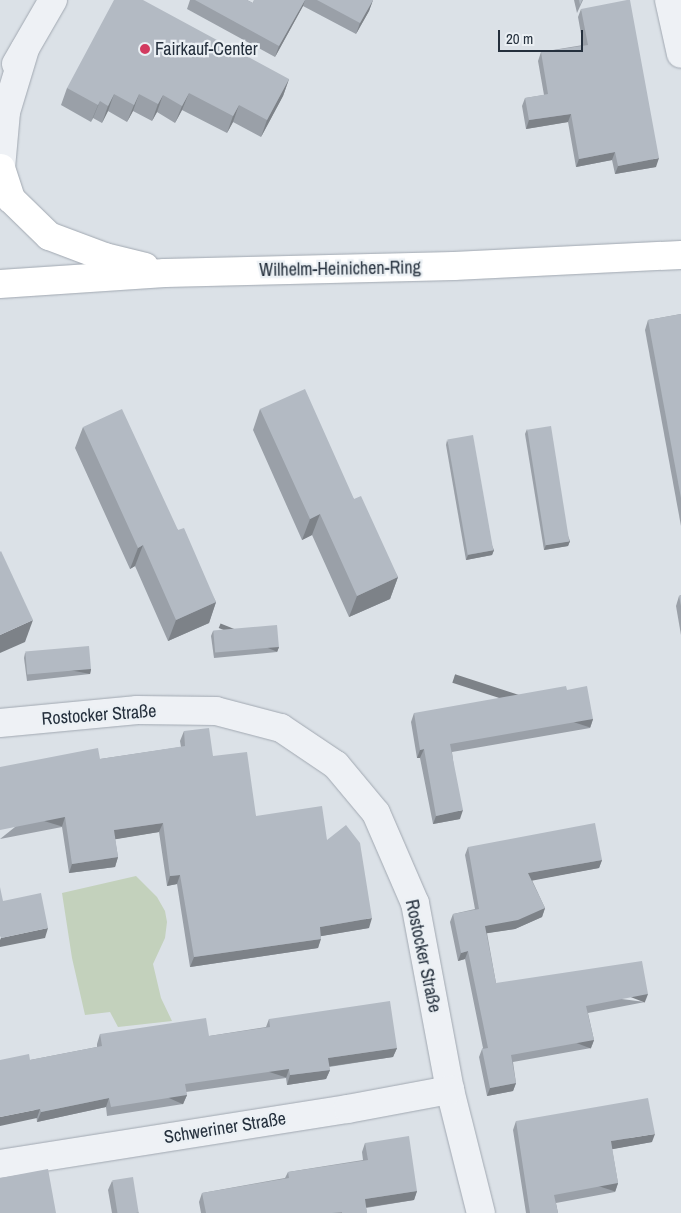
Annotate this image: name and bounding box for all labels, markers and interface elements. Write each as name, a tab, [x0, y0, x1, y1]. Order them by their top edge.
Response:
scale bar	[501, 20, 586, 52]
text: 20 m	[506, 28, 533, 49]
place label: Fairkauf-Center	[155, 38, 258, 60]
marker: Fairkauf-Center	[139, 43, 151, 55]
street label: Wilhelm-Heinichen-Ring	[259, 257, 421, 281]
street label: Rostocker Straße	[41, 700, 157, 730]
street label: Rostocker Straße	[400, 898, 446, 1014]
street label: Schweriner Straße	[163, 1108, 287, 1148]

